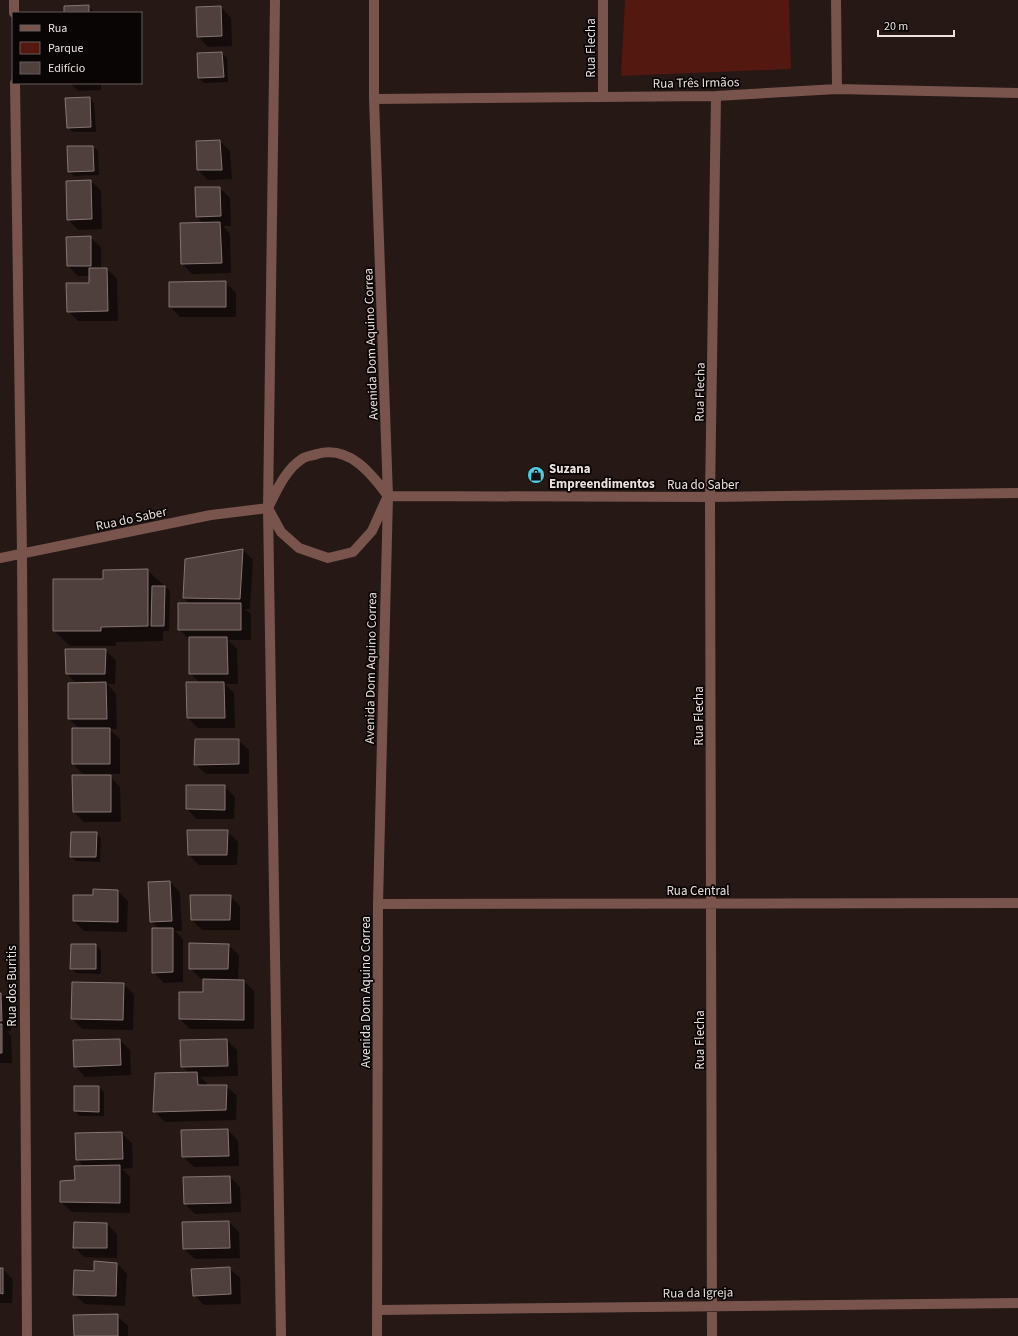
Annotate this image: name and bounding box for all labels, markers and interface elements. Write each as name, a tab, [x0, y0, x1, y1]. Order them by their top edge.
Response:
legend	[12, 12, 142, 84]
scale bar	[878, 12, 954, 38]
street label: Rua Flecha	[582, 18, 600, 78]
text: 20 m	[884, 18, 908, 35]
text: Rua	[48, 20, 67, 37]
text: Parque	[48, 40, 84, 57]
text: Edifício	[48, 60, 85, 77]
street label: Rua Três Irmãos	[653, 73, 740, 93]
street label: Avenida Dom Aquino Correa	[359, 268, 383, 420]
street label: Rua Flecha	[690, 362, 710, 422]
place label: Suzana Empreendimentos	[549, 460, 655, 493]
shop icon: Suzana Empreendimentos	[526, 465, 546, 485]
street label: Rua do Saber	[667, 476, 740, 494]
street label: Rua do Saber	[94, 503, 169, 535]
street label: Avenida Dom Aquino Correa	[361, 592, 381, 744]
street label: Rua Flecha	[690, 686, 708, 746]
street label: Rua Central	[666, 882, 730, 900]
street label: Avenida Dom Aquino Correa	[357, 916, 375, 1068]
street label: Rua dos Buritis	[3, 945, 21, 1027]
street label: Rua Flecha	[691, 1010, 709, 1070]
street label: Rua da Igreja	[663, 1283, 733, 1303]

